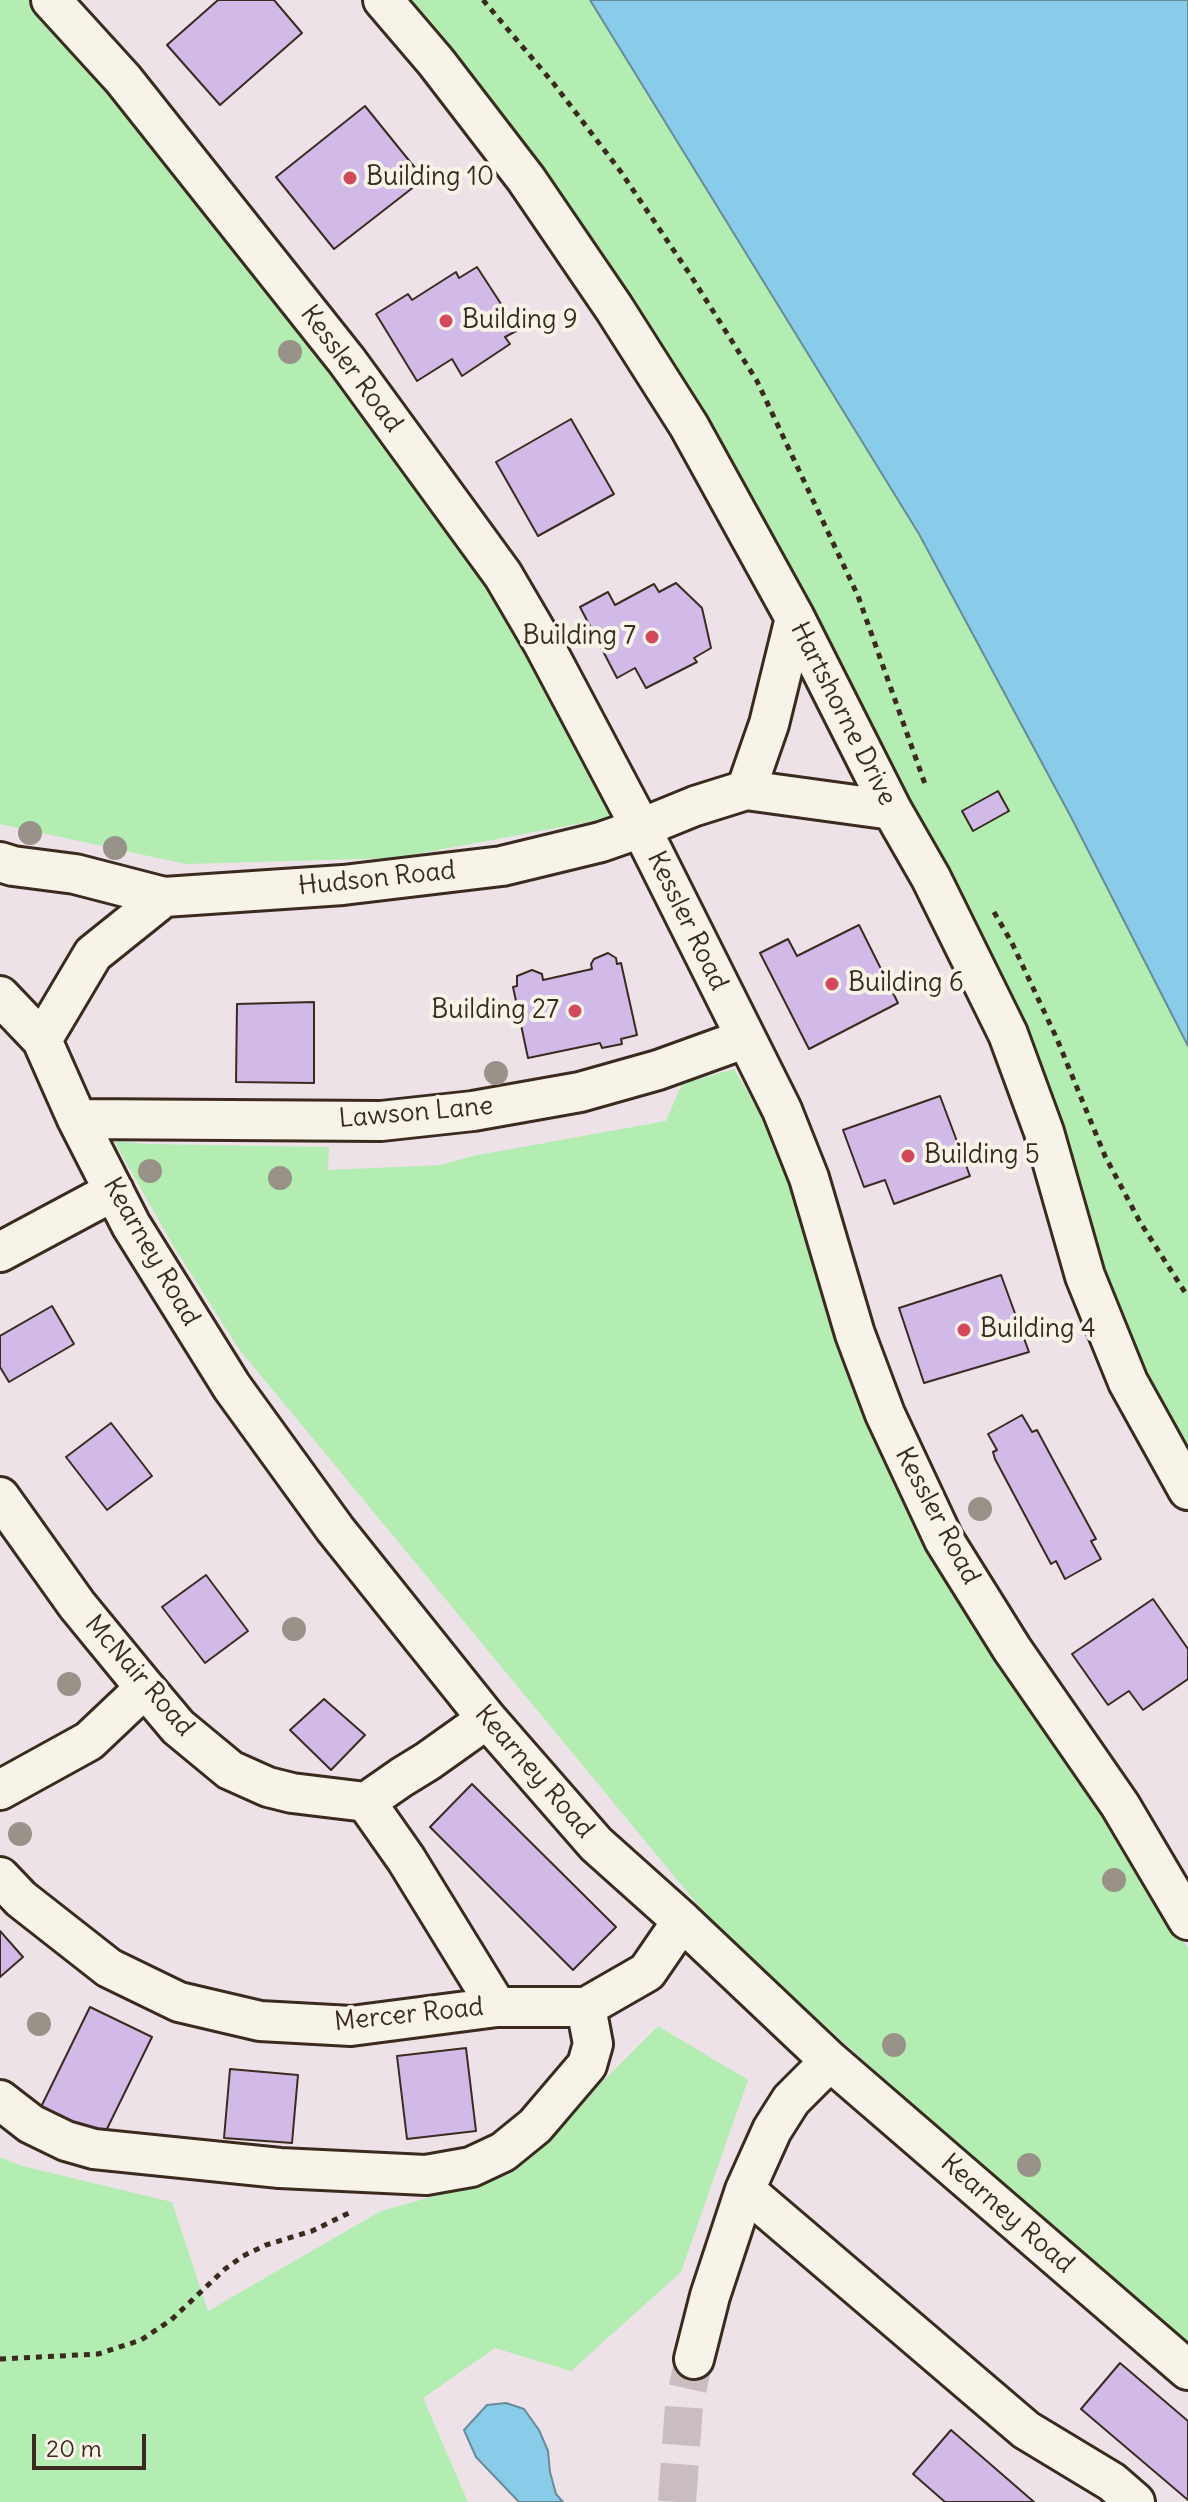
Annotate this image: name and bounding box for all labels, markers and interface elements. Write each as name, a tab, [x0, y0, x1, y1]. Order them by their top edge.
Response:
place label: Building 10	[366, 162, 494, 194]
marker: Building 10	[341, 169, 359, 187]
street label: Kessler Road	[293, 299, 409, 439]
place label: Building 9	[462, 305, 578, 337]
marker: Building 9	[437, 312, 455, 330]
street label: Hartshorne Drive	[783, 617, 903, 811]
place label: Building 7	[523, 621, 636, 653]
marker: Building 7	[643, 628, 661, 646]
street label: Kessler Road	[640, 846, 734, 996]
street label: Hudson Road	[297, 855, 457, 903]
place label: Building 6	[848, 968, 964, 1000]
marker: Building 6	[823, 975, 841, 993]
place label: Building 27	[431, 995, 559, 1027]
marker: Building 27	[566, 1002, 584, 1020]
street label: Lawson Lane	[338, 1091, 494, 1135]
place label: Building 5	[924, 1140, 1040, 1172]
marker: Building 5	[899, 1147, 917, 1165]
street label: Kearney Road	[96, 1172, 206, 1332]
place label: Building 4	[980, 1314, 1096, 1346]
marker: Building 4	[955, 1321, 973, 1339]
street label: Kessler Road	[888, 1442, 986, 1590]
street label: McNair Road	[78, 1609, 200, 1743]
street label: Kearney Road	[468, 1699, 600, 1845]
street label: Mercer Road	[333, 1992, 485, 2038]
street label: Kearney Road	[934, 2148, 1080, 2280]
scale bar	[36, 2418, 150, 2468]
text: 20 m	[46, 2433, 102, 2463]

